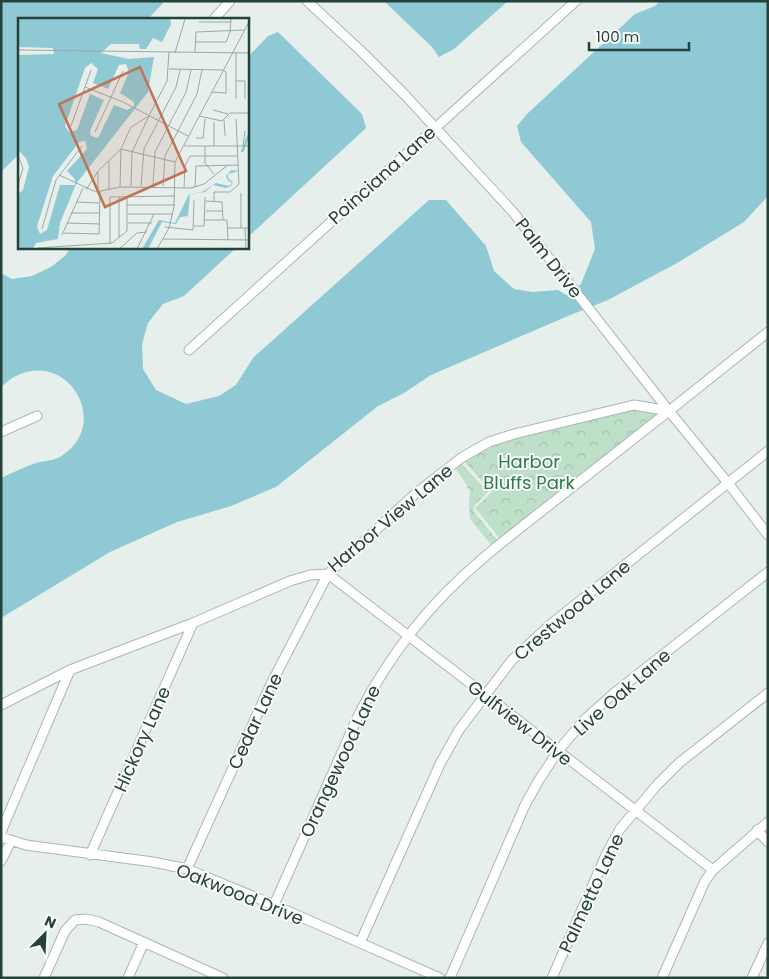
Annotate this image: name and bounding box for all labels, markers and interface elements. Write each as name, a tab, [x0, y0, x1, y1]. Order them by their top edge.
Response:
inset map	[18, 18, 249, 249]
scale bar	[589, 20, 689, 52]
text: 100 m	[596, 26, 639, 47]
street label: Poinciana Lane	[323, 120, 441, 230]
street label: Palm Drive	[510, 213, 588, 303]
park label: Harbor Bluffs Park	[483, 449, 576, 495]
street label: Harbor View Lane	[322, 458, 458, 578]
street label: Crestwood Lane	[508, 554, 636, 666]
street label: Live Oak Lane	[568, 643, 676, 741]
street label: Cedar Lane	[222, 669, 288, 773]
street label: Gulfview Drive	[463, 674, 577, 772]
street label: Orangewood Lane	[294, 681, 386, 841]
street label: Hickory Lane	[108, 682, 176, 796]
street label: Palmetto Lane	[552, 829, 630, 957]
street label: Oakwood Drive	[173, 857, 307, 931]
north arrow	[20, 909, 70, 959]
text: N	[41, 911, 59, 933]

